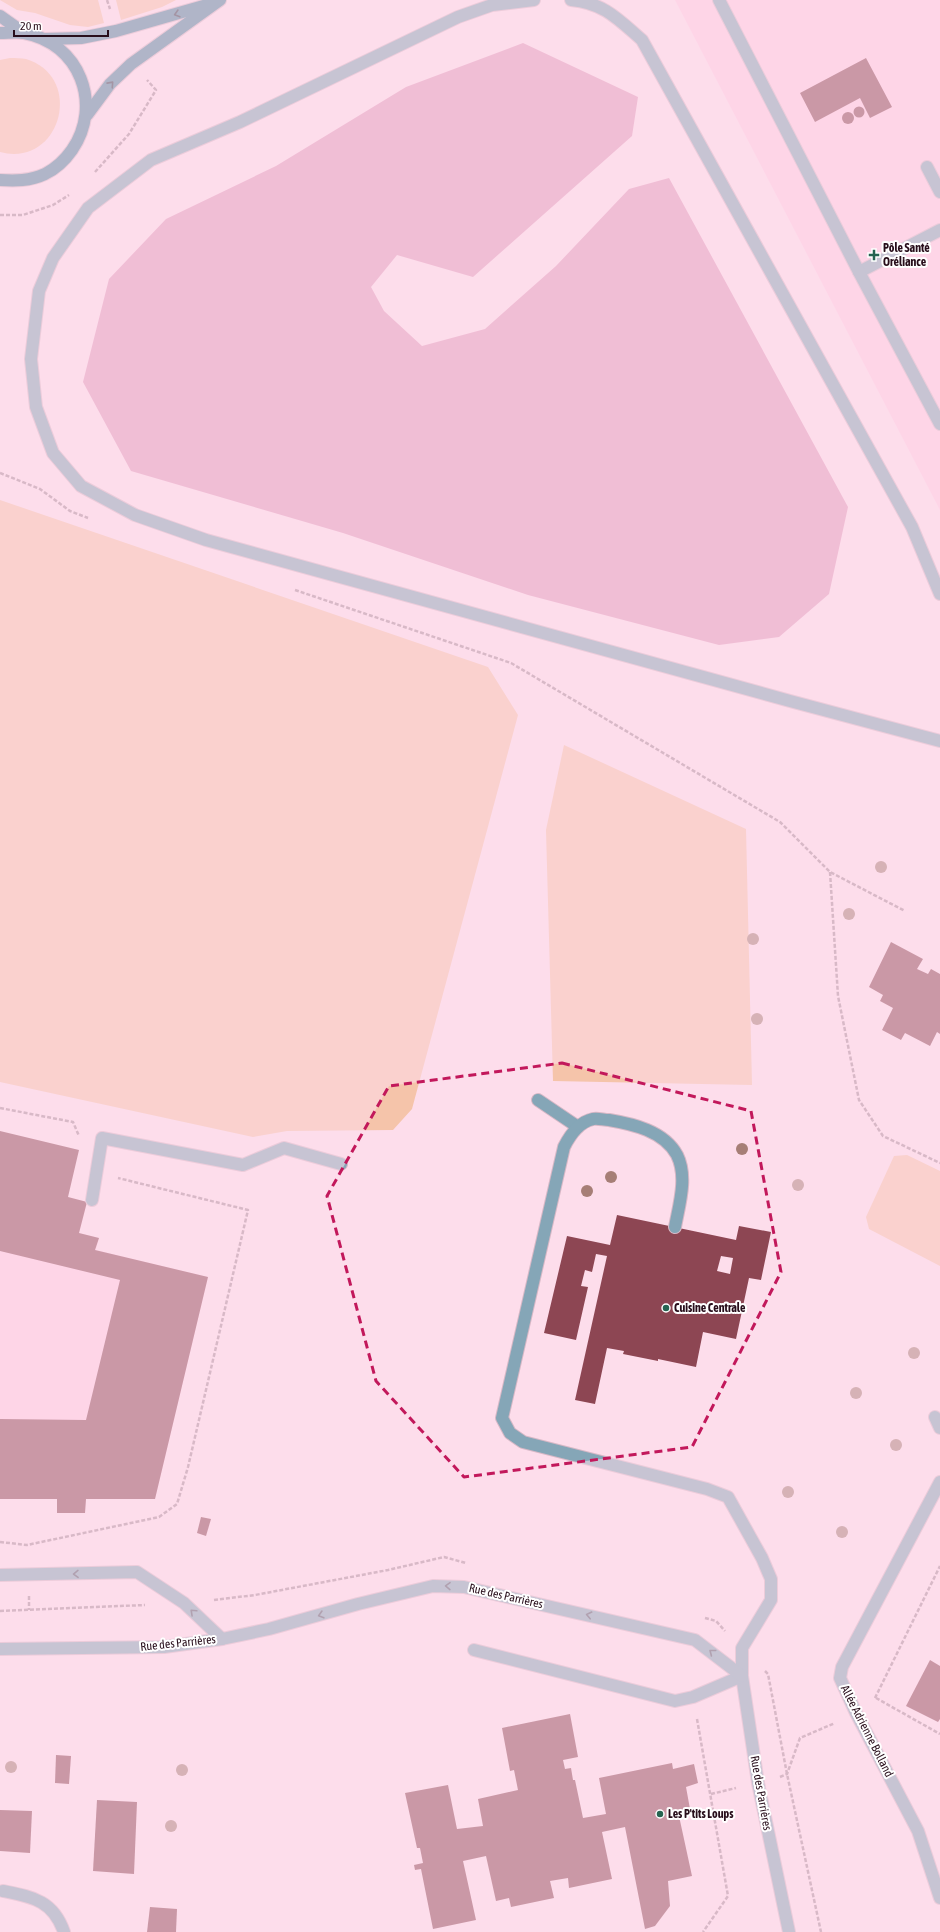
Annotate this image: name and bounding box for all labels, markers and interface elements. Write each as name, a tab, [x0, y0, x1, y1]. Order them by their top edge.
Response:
one-way arrow	[173, 9, 180, 17]
scale bar	[14, 12, 108, 38]
text: 20 m	[20, 19, 42, 33]
one-way arrow	[106, 81, 114, 89]
place label: Pôle Santé Oréliance	[883, 241, 930, 269]
marker: Pôle Santé Oréliance	[868, 249, 880, 261]
place label: Cuisine Centrale	[674, 1301, 746, 1315]
marker: Cuisine Centrale	[661, 1303, 671, 1313]
one-way arrow	[73, 1569, 79, 1578]
street label: Rue des Parrières	[468, 1581, 544, 1611]
one-way arrow	[445, 1582, 451, 1590]
one-way arrow	[190, 1609, 198, 1617]
one-way arrow	[318, 1610, 325, 1618]
one-way arrow	[585, 1612, 592, 1620]
street label: Rue des Parrières	[140, 1632, 216, 1654]
one-way arrow	[709, 1650, 716, 1657]
street label: Allée Adrienne Bolland	[838, 1683, 896, 1779]
street label: Rue des Parrières	[748, 1755, 774, 1831]
place label: Les P'tits Loups	[668, 1807, 734, 1821]
marker: Les P'tits Loups	[655, 1809, 665, 1819]

